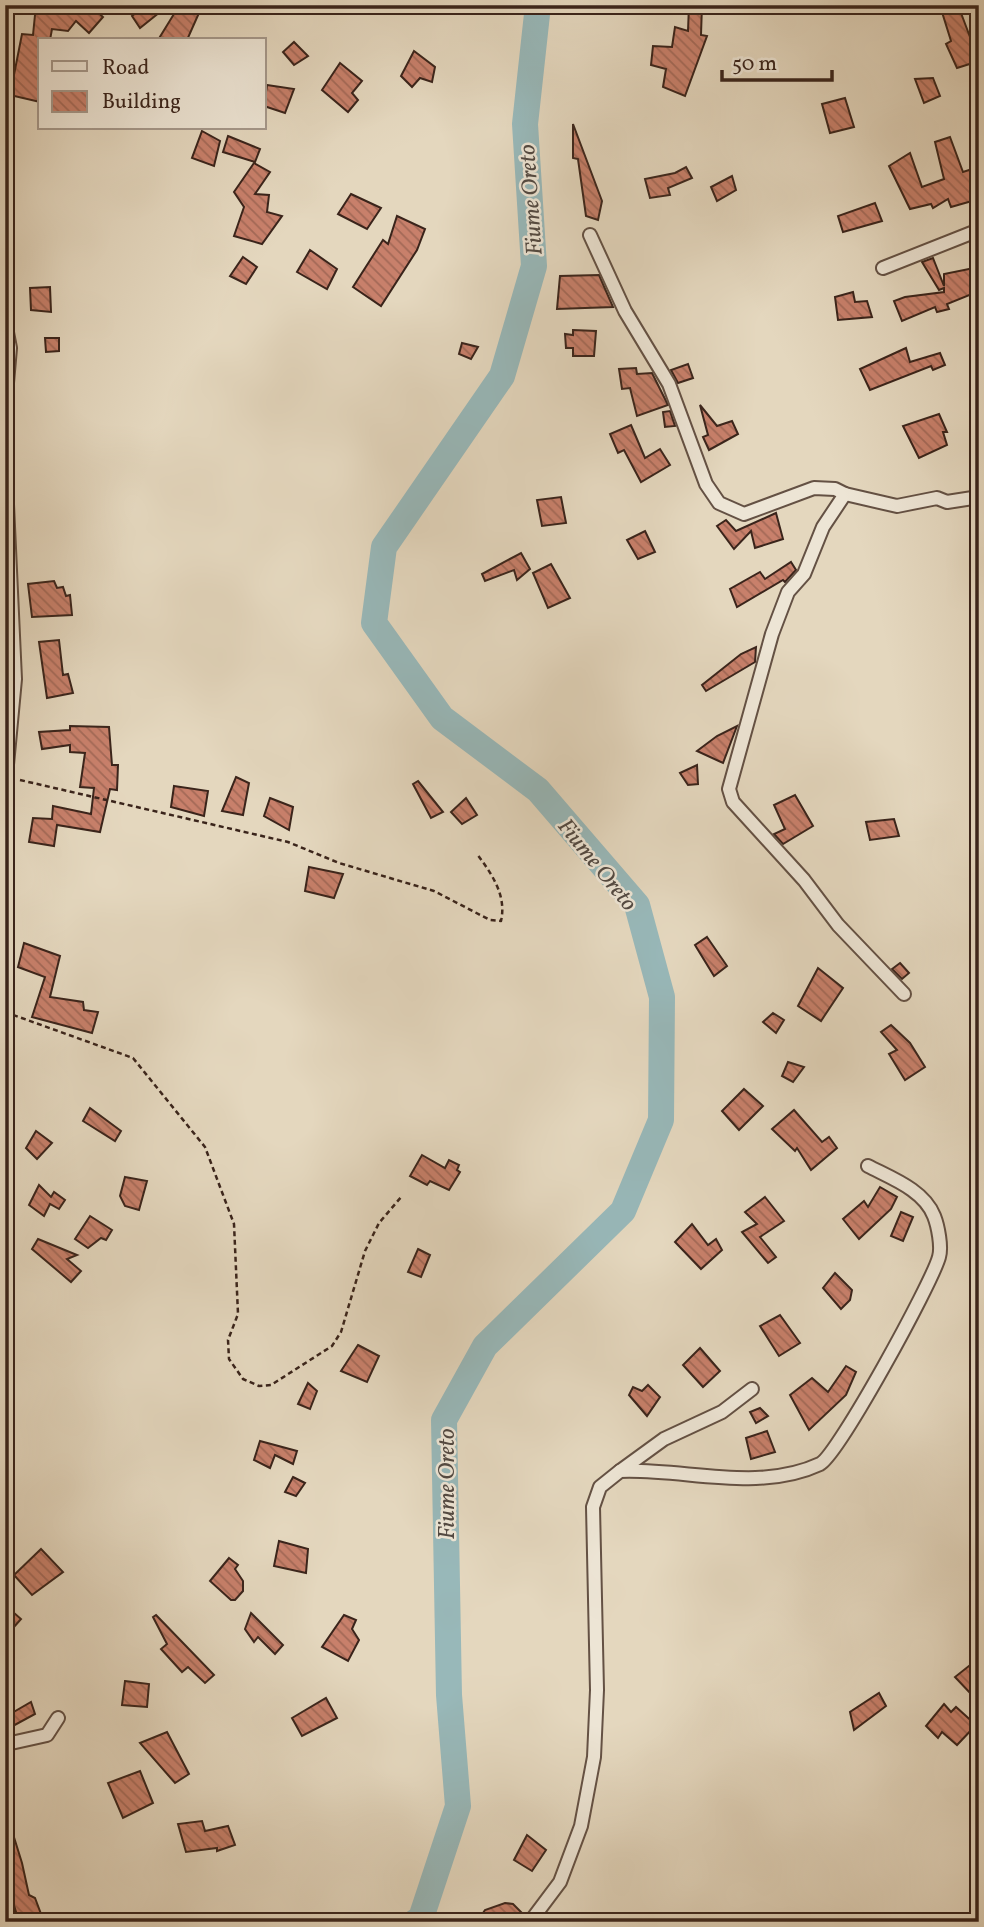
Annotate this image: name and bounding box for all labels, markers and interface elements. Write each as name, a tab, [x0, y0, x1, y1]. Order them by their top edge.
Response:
legend	[38, 38, 266, 130]
scale bar	[722, 38, 832, 82]
text: 50 m	[732, 50, 777, 79]
text: Road	[102, 54, 149, 83]
text: Building	[102, 88, 181, 117]
water label: Fiume Oreto	[512, 143, 552, 256]
water label: Fiume Oreto	[549, 812, 644, 919]
water label: Fiume Oreto	[432, 1428, 464, 1539]

